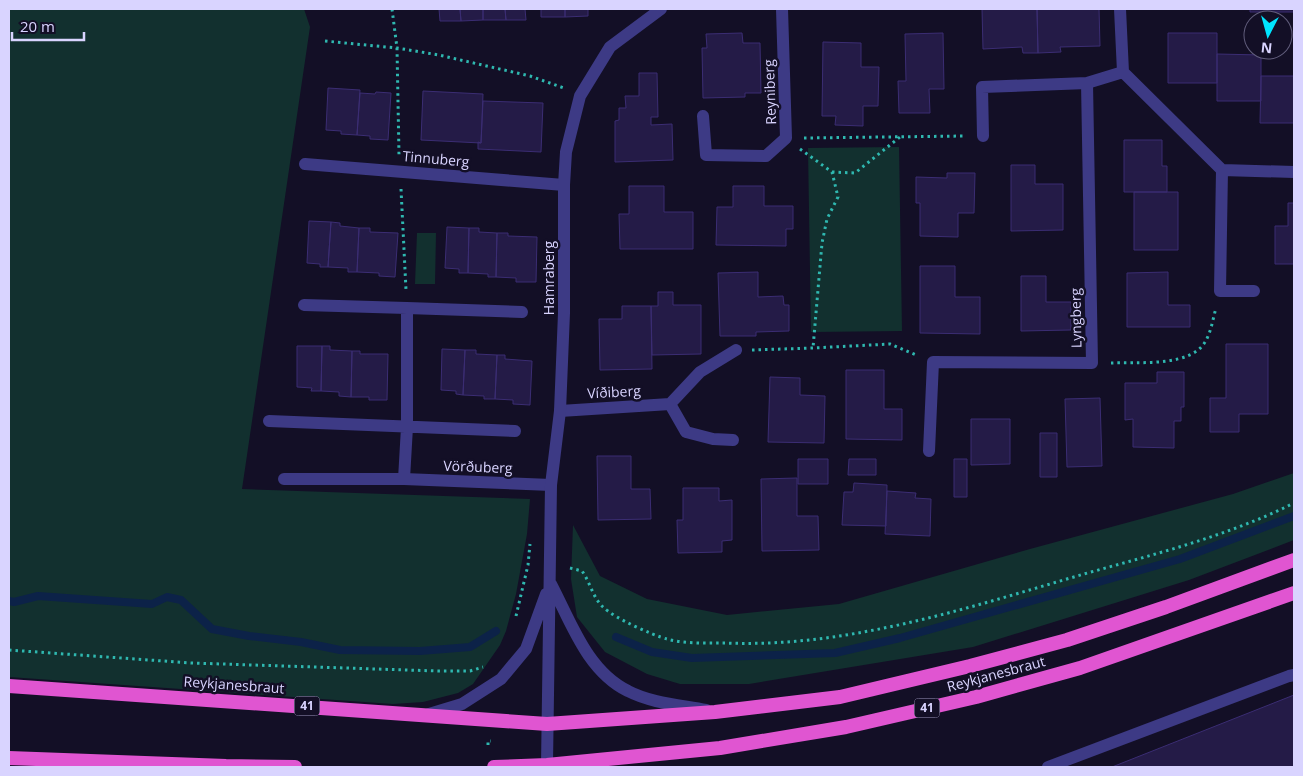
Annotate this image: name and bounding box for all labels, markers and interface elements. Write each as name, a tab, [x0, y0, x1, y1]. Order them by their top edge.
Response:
scale bar	[12, 10, 85, 42]
north arrow	[1243, 10, 1293, 60]
text: 20 m	[20, 16, 55, 36]
text: N	[1260, 38, 1273, 58]
street label: Reyniberg	[759, 59, 780, 125]
street label: Tinnuberg	[402, 146, 471, 171]
street label: Hamraberg	[539, 240, 558, 315]
street label: Lyngberg	[1065, 287, 1086, 348]
street label: Víðiberg	[587, 381, 642, 402]
street label: Vörðuberg	[443, 456, 513, 477]
street label: Reykjanesbraut	[945, 651, 1047, 696]
street label: Reykjanesbraut	[183, 672, 285, 697]
road number: 41	[294, 696, 320, 716]
road number: 41	[914, 698, 940, 718]

